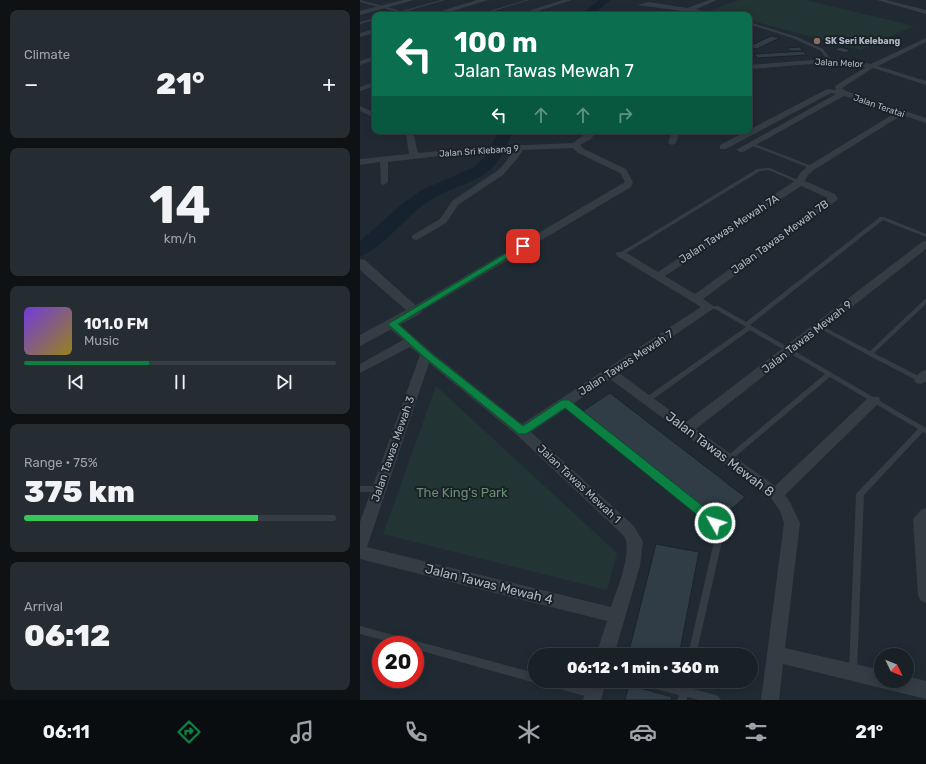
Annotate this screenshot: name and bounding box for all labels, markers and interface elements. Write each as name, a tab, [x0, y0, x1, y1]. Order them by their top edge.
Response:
text: 100 m	[454, 26, 538, 59]
icon: left	[388, 28, 440, 80]
marker: SK Seri Kelebang	[812, 36, 822, 46]
place label: SK Seri Kelebang	[825, 36, 900, 47]
text: Climate	[24, 47, 70, 62]
street label: Jalan Melor	[815, 57, 864, 69]
text: Jalan Tawas Mewah 7	[454, 60, 634, 82]
text: 21°	[156, 66, 205, 102]
text: −	[24, 71, 38, 98]
text: +	[322, 71, 336, 98]
street label: Jalan Teratai	[852, 93, 906, 119]
icon: left	[488, 104, 510, 126]
icon: ahead	[530, 104, 552, 126]
icon: ahead	[572, 104, 594, 126]
icon: right	[614, 104, 636, 126]
street label: Jalan Sri Klebang 9	[439, 143, 519, 159]
text: 14	[149, 174, 211, 236]
street label: Jalan Tawas Mewah 7A	[677, 191, 782, 266]
street label: Jalan Tawas Mewah 7B	[729, 197, 831, 277]
pin	[506, 229, 540, 263]
text: km/h	[164, 231, 196, 246]
icon: arrive	[512, 235, 534, 257]
street label: Jalan Tawas Mewah 9	[759, 298, 855, 376]
text: 101.0 FM	[84, 315, 148, 333]
street label: Jalan Tawas Mewah 7	[576, 327, 676, 398]
text: Music	[84, 333, 119, 348]
icon: previous	[65, 371, 87, 393]
icon: pause	[169, 371, 191, 393]
icon: next	[273, 371, 295, 393]
street label: Jalan Tawas Mewah 3	[369, 394, 417, 503]
street label: Jalan Tawas Mewah 8	[663, 408, 777, 500]
street label: Jalan Tawas Mewah 1	[535, 442, 623, 526]
text: Range · 75%	[24, 455, 98, 470]
text: 375 km	[24, 474, 135, 510]
park label: The King's Park	[416, 485, 508, 501]
position arrow	[694, 502, 736, 544]
street label: Jalan Tawas Mewah 4	[424, 561, 554, 607]
text: Arrival	[24, 599, 63, 614]
text: 06:12	[24, 618, 110, 654]
speed limit sign: 20	[372, 636, 424, 688]
north arrow	[874, 648, 914, 688]
map controls	[874, 648, 914, 688]
text: 06:12 · 1 min · 360 m	[567, 659, 719, 677]
icon: directions	[175, 718, 203, 746]
icon: music	[288, 718, 316, 746]
icon: phone	[402, 718, 430, 746]
icon: climate	[515, 718, 543, 746]
icon: car	[629, 718, 657, 746]
icon: filters	[742, 718, 770, 746]
text: 06:11	[43, 721, 90, 743]
text: 21°	[855, 721, 883, 743]

